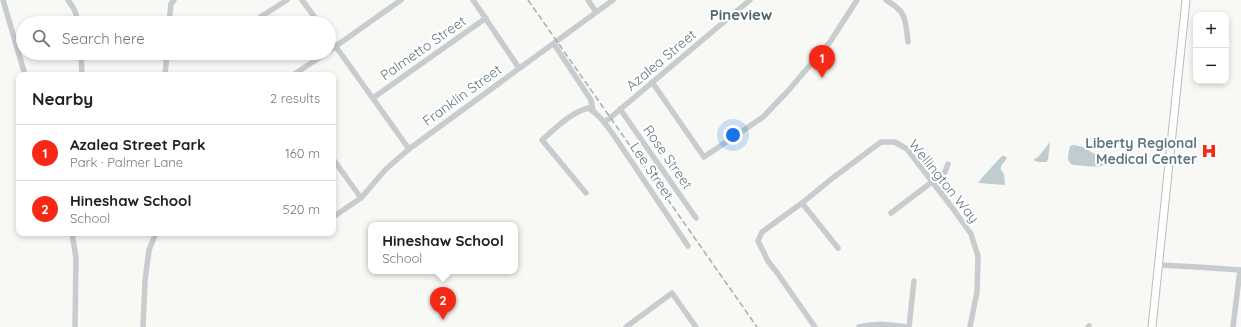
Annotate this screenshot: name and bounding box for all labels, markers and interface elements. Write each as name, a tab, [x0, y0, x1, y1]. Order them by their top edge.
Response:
district label: Pineview	[710, 5, 773, 24]
street label: Palmetto Street	[377, 12, 470, 84]
map controls	[1193, 12, 1229, 84]
button: +	[1193, 12, 1229, 48]
search box	[16, 16, 336, 60]
street label: Azalea Street	[622, 25, 700, 94]
icon: search	[30, 27, 52, 49]
text: Search here	[62, 29, 145, 48]
pin: 1	[809, 45, 835, 78]
button: −	[1193, 48, 1229, 84]
street label: Franklin Street	[419, 60, 505, 130]
text: Nearby	[32, 88, 93, 109]
text: 2 results	[270, 90, 320, 106]
street label: Rose Street	[639, 121, 697, 193]
your location	[723, 125, 743, 145]
place label: Liberty Regional Medical Center	[1085, 134, 1197, 168]
text: Azalea Street Park	[70, 135, 205, 154]
street label: Wellington Way	[905, 136, 983, 226]
street label: Lee Street	[626, 139, 678, 203]
hospital icon: Liberty Regional Medical Center	[1200, 142, 1218, 160]
text: 1	[42, 145, 48, 161]
text: 160 m	[285, 145, 320, 161]
text: Park · Palmer Lane	[70, 154, 183, 170]
text: Hineshaw School	[70, 191, 192, 210]
text: 2	[41, 201, 49, 217]
text: 520 m	[283, 201, 320, 217]
text: School	[70, 210, 110, 226]
popup	[368, 222, 518, 274]
text: Hineshaw School	[382, 231, 504, 250]
text: School	[382, 250, 422, 266]
pin: 2	[430, 287, 456, 320]

